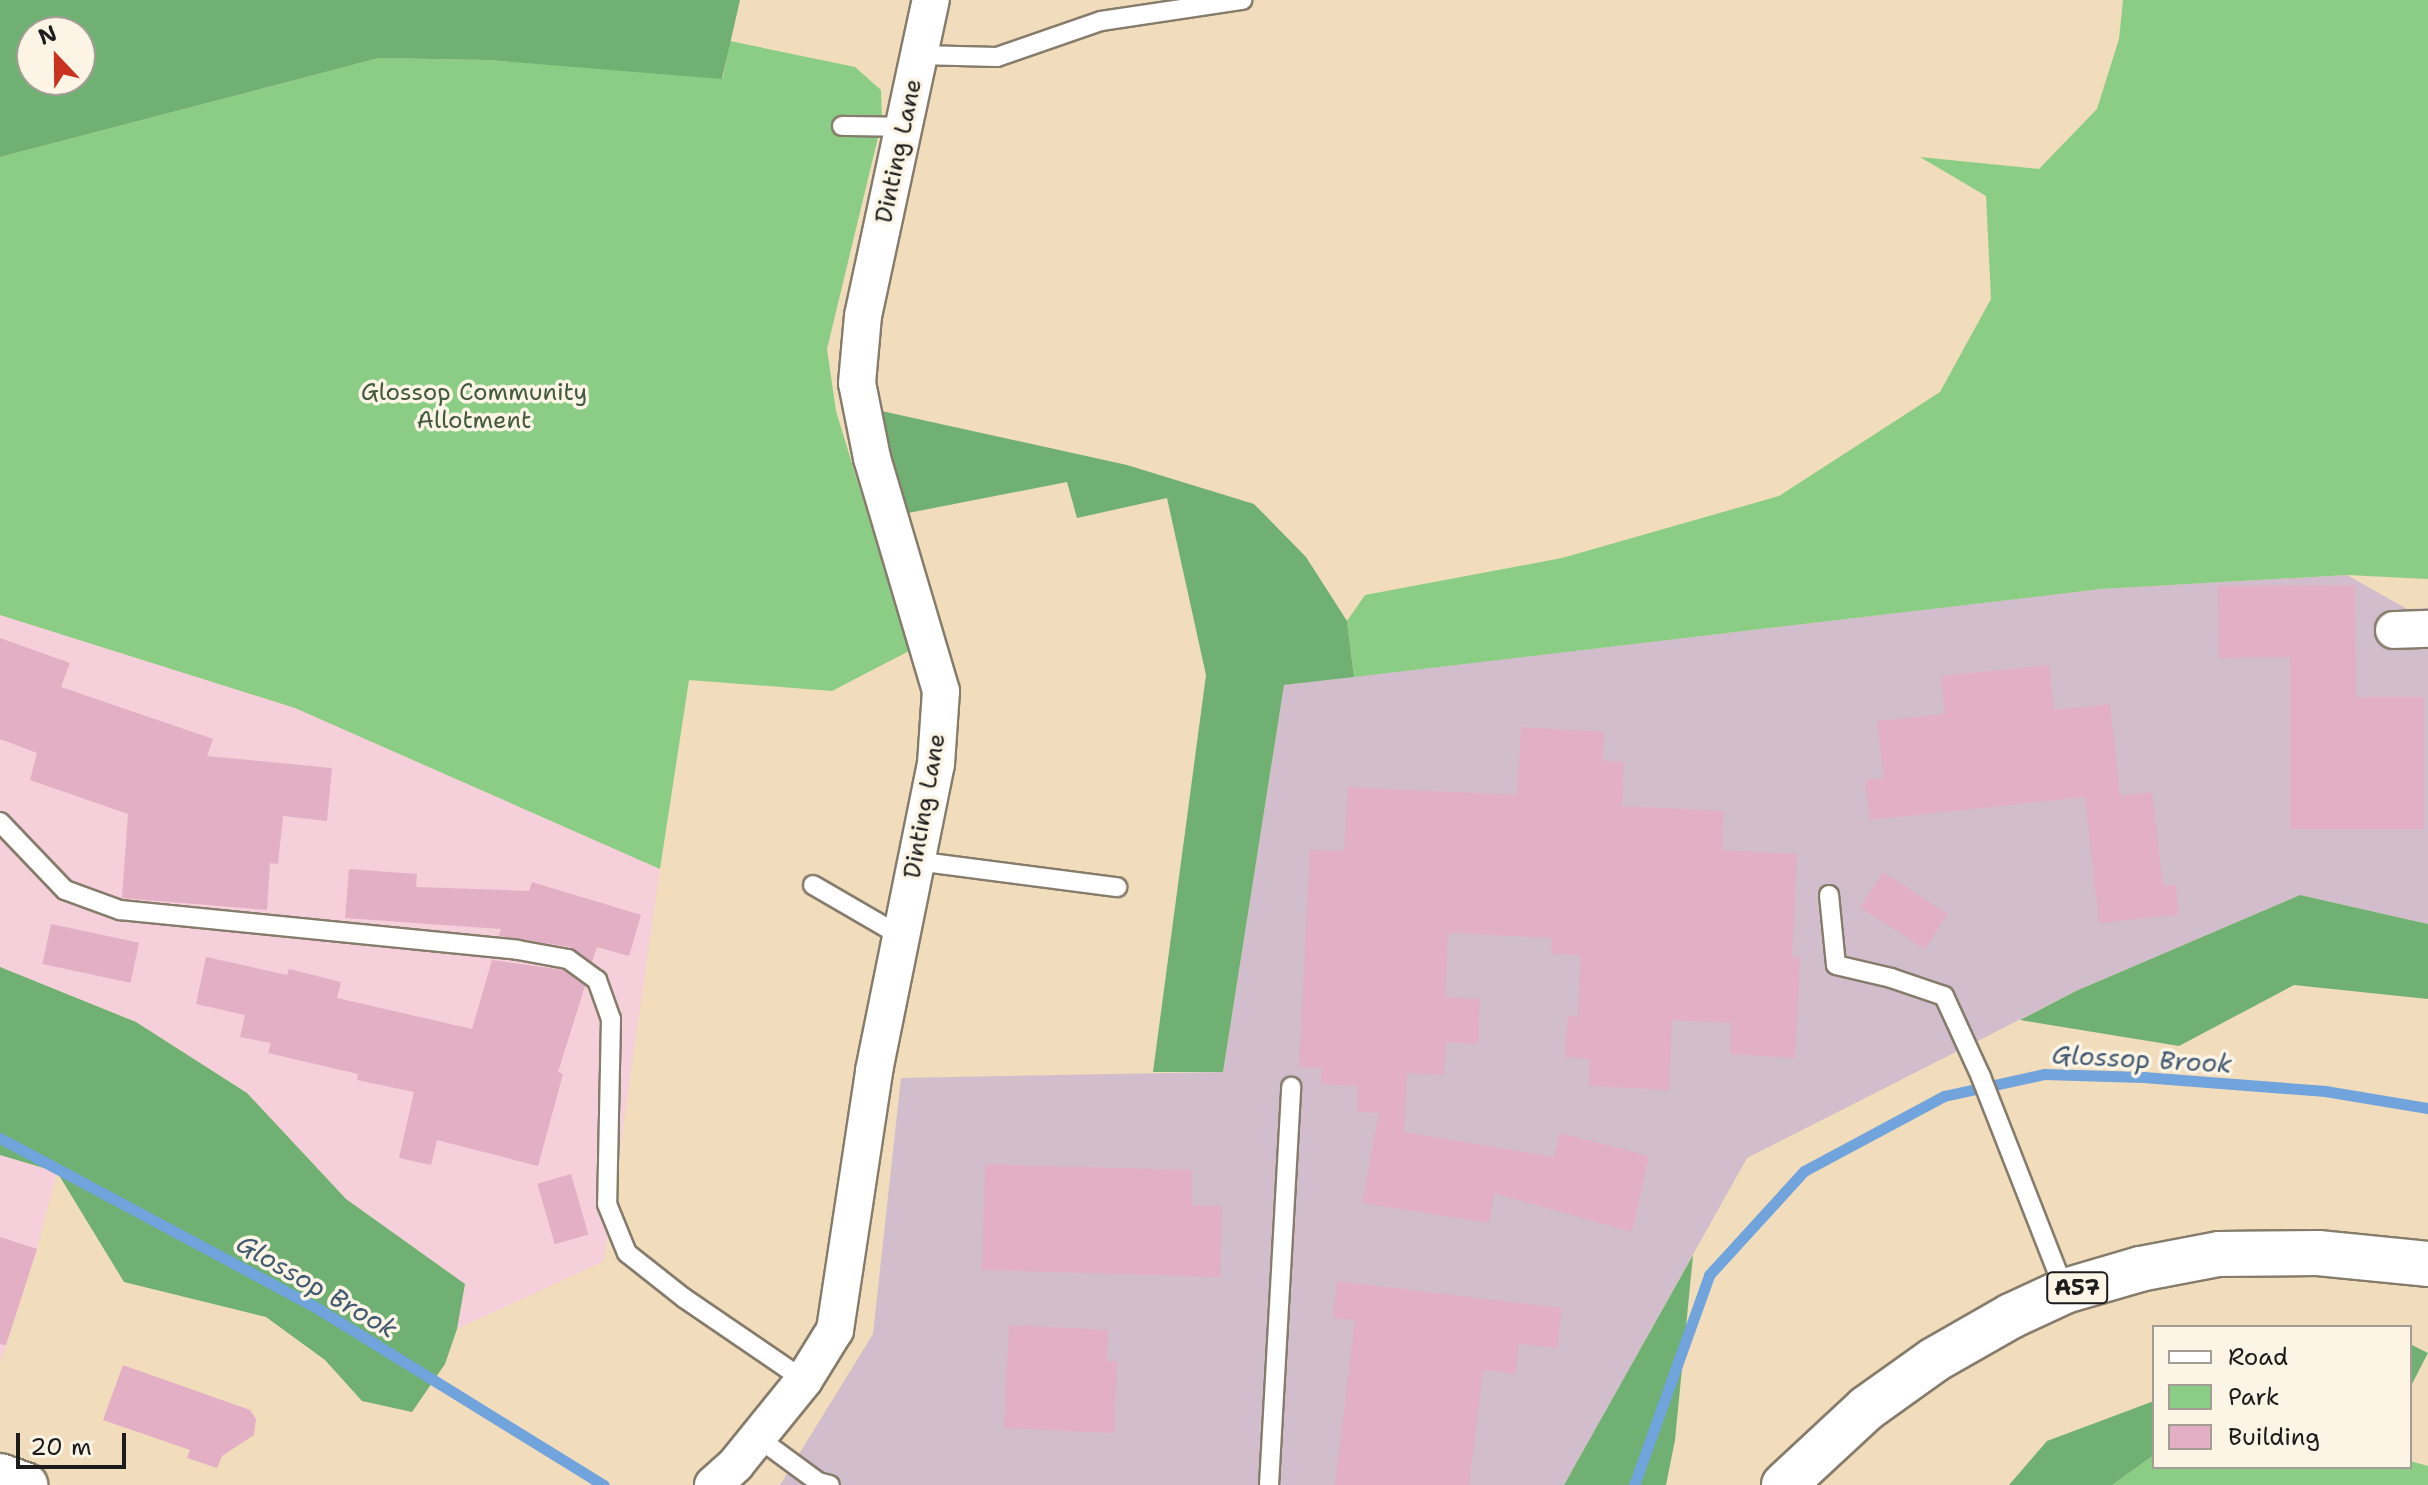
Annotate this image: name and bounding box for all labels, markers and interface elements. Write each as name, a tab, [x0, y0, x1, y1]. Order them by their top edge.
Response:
north arrow	[16, 16, 96, 96]
text: N	[34, 18, 61, 52]
street label: Dinting Lane	[870, 76, 928, 226]
park label: Glossop Community Allotment	[361, 379, 587, 435]
street label: Dinting Lane	[898, 731, 952, 881]
water label: Glossop Brook	[2051, 1039, 2233, 1079]
water label: Glossop Brook	[231, 1227, 403, 1345]
road number: A57	[2045, 1270, 2109, 1306]
legend	[2152, 1325, 2412, 1469]
text: Road	[2228, 1341, 2288, 1373]
text: Park	[2228, 1381, 2280, 1413]
scale bar	[20, 1417, 130, 1467]
text: Building	[2228, 1421, 2320, 1453]
text: 20 m	[30, 1431, 92, 1463]

